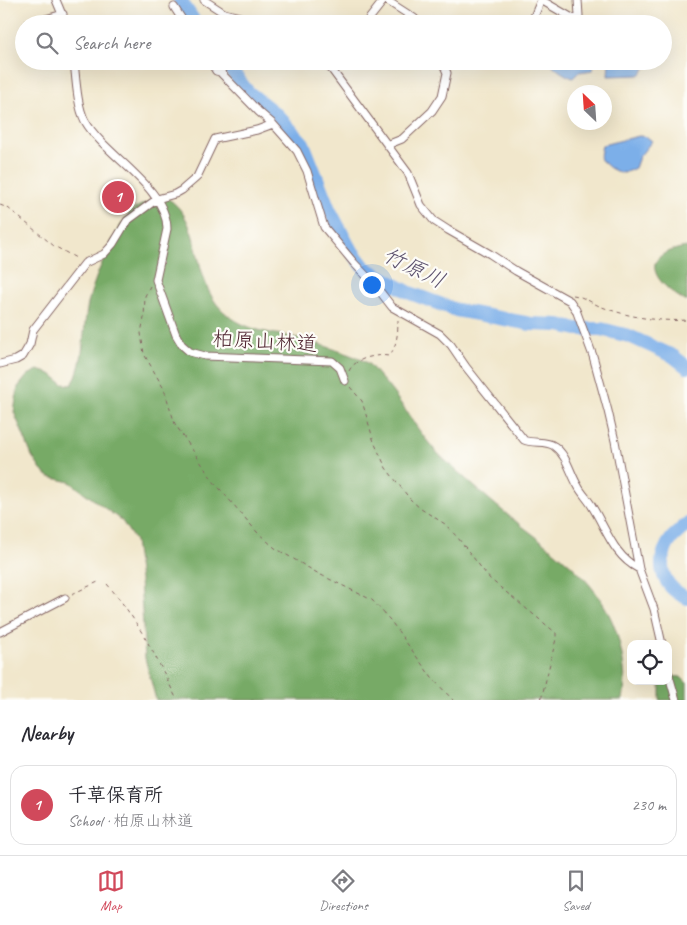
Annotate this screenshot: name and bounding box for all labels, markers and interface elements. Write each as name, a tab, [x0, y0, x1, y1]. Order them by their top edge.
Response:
search box	[15, 15, 672, 70]
icon: search	[33, 29, 61, 57]
text: Search here	[73, 31, 150, 55]
north arrow	[567, 85, 612, 130]
pin: 1	[102, 178, 134, 216]
water label: 竹原川	[378, 241, 450, 295]
your location	[359, 272, 385, 298]
street label: 柏原山林道	[212, 325, 318, 357]
map controls	[627, 640, 672, 685]
button: locate	[627, 640, 672, 685]
text: Nearby	[20, 720, 73, 746]
text: 千草保育所	[68, 783, 163, 807]
text: 1	[33, 795, 41, 815]
text: 230 m	[632, 795, 666, 815]
text: School · 柏原山林道	[68, 811, 193, 831]
tab: Map	[97, 867, 125, 914]
tab: Directions	[319, 867, 368, 914]
tab: Saved	[562, 867, 590, 914]

